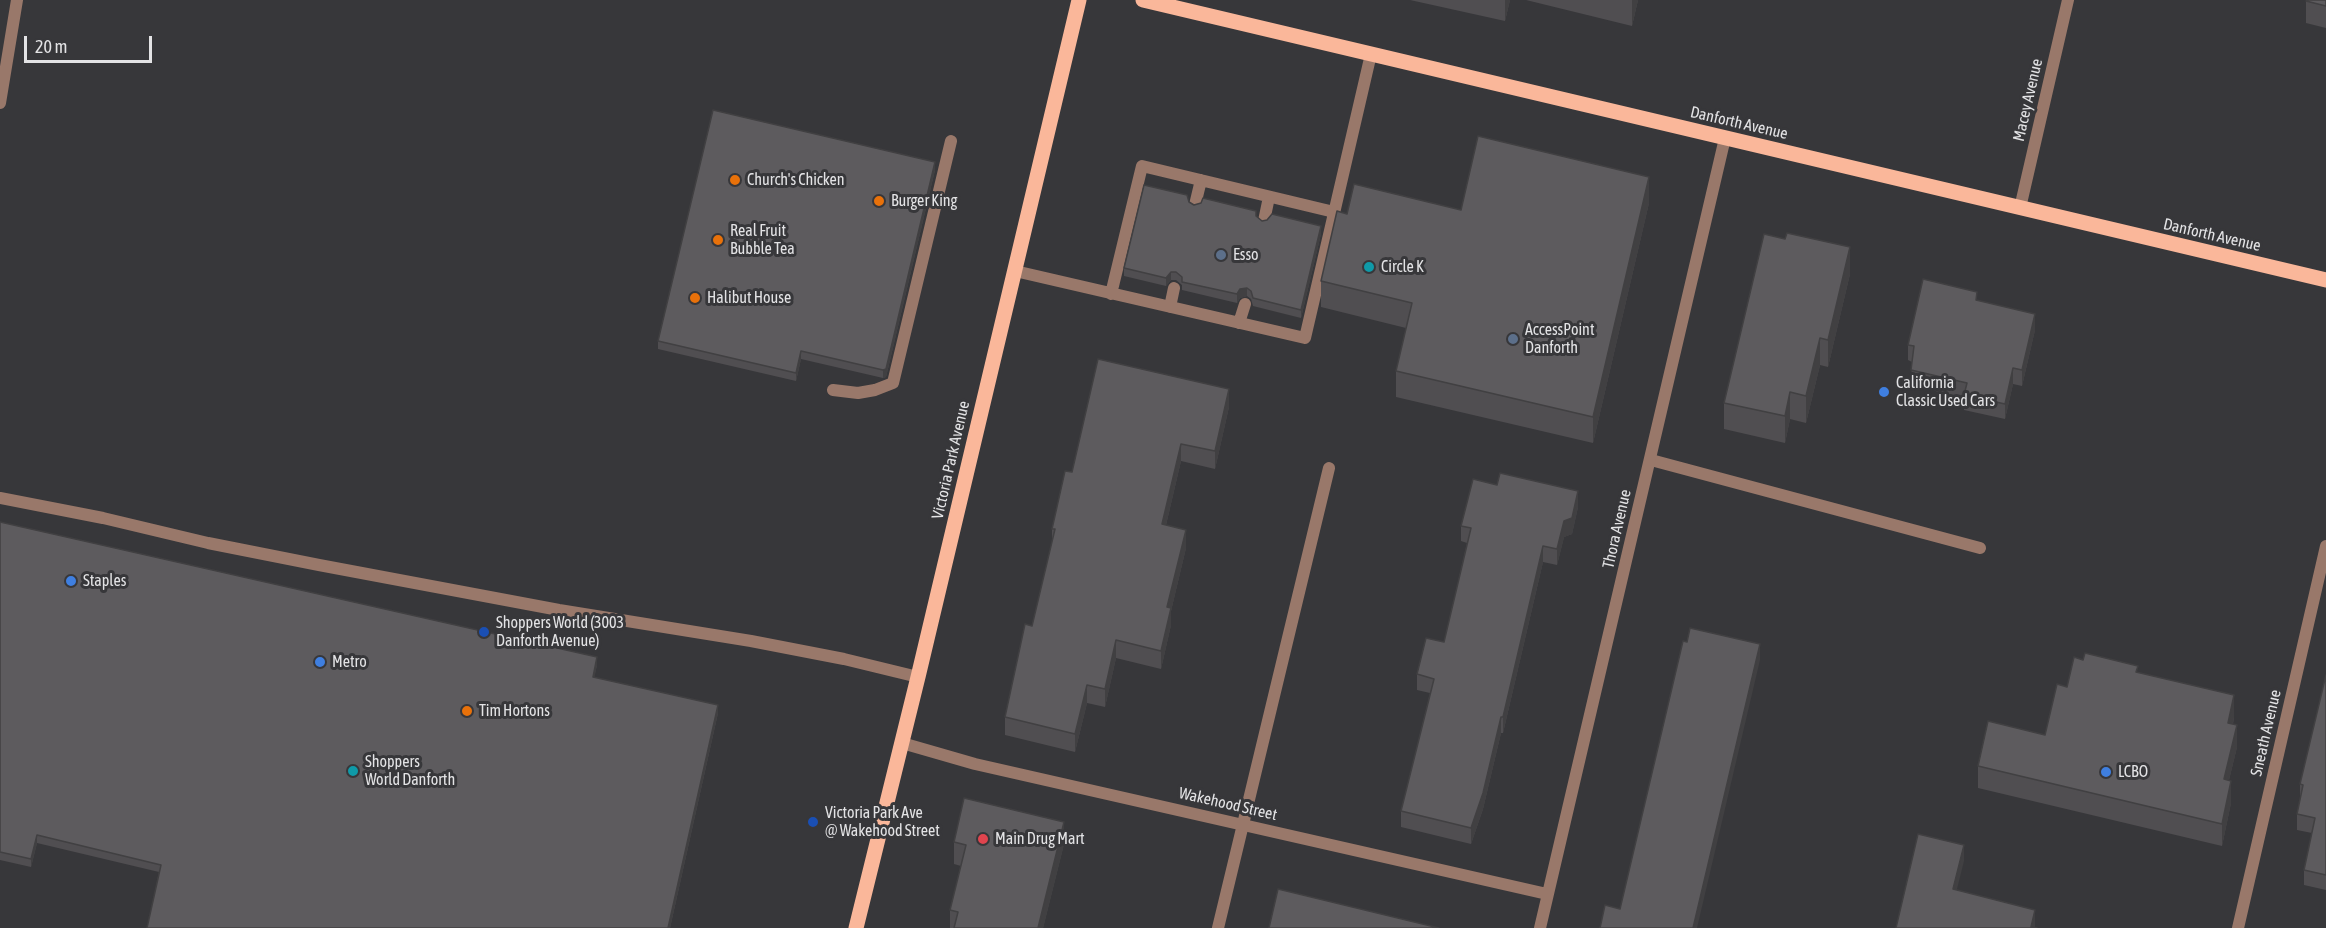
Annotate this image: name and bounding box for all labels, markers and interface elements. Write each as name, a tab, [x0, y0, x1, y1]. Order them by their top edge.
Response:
scale bar	[27, 24, 154, 62]
text: 20 m	[35, 36, 67, 57]
street label: Macey Avenue	[2009, 57, 2047, 143]
street label: Danforth Avenue	[1688, 102, 1790, 144]
place label: Church's Chicken	[747, 170, 845, 190]
marker: Church's Chicken	[728, 173, 742, 187]
place label: Burger King	[891, 191, 957, 211]
marker: Burger King	[872, 194, 886, 208]
street label: Danforth Avenue	[2161, 214, 2263, 256]
place label: Real Fruit Bubble Tea	[730, 221, 795, 259]
marker: Real Fruit Bubble Tea	[711, 233, 725, 247]
place label: Esso	[1233, 245, 1259, 265]
marker: Esso	[1214, 248, 1228, 262]
place label: Circle K	[1381, 257, 1424, 277]
marker: Circle K	[1362, 260, 1376, 274]
place label: Halibut House	[707, 288, 791, 308]
marker: Halibut House	[688, 291, 702, 305]
place label: AccessPoint Danforth	[1525, 320, 1594, 358]
marker: AccessPoint Danforth	[1506, 332, 1520, 346]
place label: California Classic Used Cars	[1896, 373, 1995, 411]
marker: California Classic Used Cars	[1877, 385, 1891, 399]
street label: Victoria Park Avenue	[928, 399, 974, 521]
street label: Thora Avenue	[1599, 488, 1635, 570]
place label: Staples	[83, 571, 126, 591]
marker: Staples	[64, 574, 78, 588]
place label: Shoppers World (3003 Danforth Avenue)	[496, 613, 624, 651]
marker: Shoppers World (3003 Danforth Avenue)	[477, 625, 491, 639]
place label: Metro	[332, 652, 367, 672]
marker: Metro	[313, 655, 327, 669]
street label: Sneath Avenue	[2247, 688, 2285, 778]
place label: Tim Hortons	[479, 701, 550, 721]
marker: Tim Hortons	[460, 704, 474, 718]
place label: Shoppers World Danforth	[365, 752, 455, 790]
place label: LCBO	[2118, 762, 2148, 782]
marker: Shoppers World Danforth	[346, 764, 360, 778]
marker: LCBO	[2099, 765, 2113, 779]
street label: Wakehood Street	[1177, 783, 1279, 825]
place label: Victoria Park Ave @ Wakehood Street	[825, 803, 940, 841]
marker: Victoria Park Ave @ Wakehood Street	[806, 815, 820, 829]
place label: Main Drug Mart	[995, 829, 1085, 849]
marker: Main Drug Mart	[976, 832, 990, 846]

